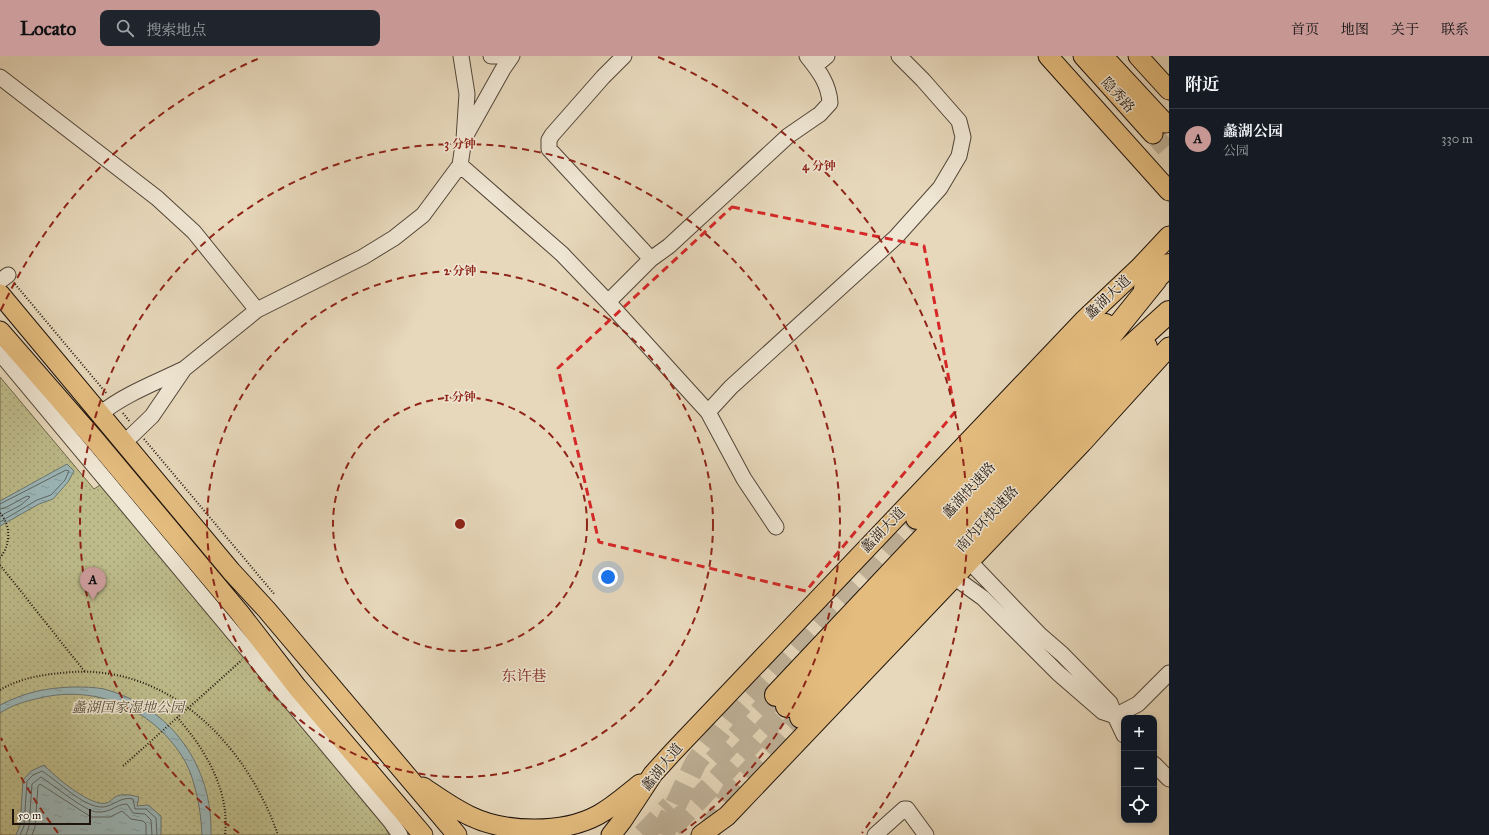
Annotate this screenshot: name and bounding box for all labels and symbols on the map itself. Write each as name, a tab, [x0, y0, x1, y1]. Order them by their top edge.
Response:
street label: 隐秀路	[1098, 74, 1138, 116]
text: 3 分钟	[444, 137, 476, 152]
text: 4 分钟	[802, 159, 836, 174]
text: 2 分钟	[444, 264, 476, 278]
street label: 蠡湖大道	[1082, 272, 1134, 322]
text: 1 分钟	[444, 390, 476, 404]
street label: 蠡湖快速路	[939, 459, 999, 521]
street label: 南内环快速路	[952, 482, 1022, 556]
street label: 蠡湖大道	[857, 504, 909, 556]
centre of rings	[453, 517, 467, 531]
pin: A	[80, 567, 106, 600]
your location	[598, 567, 618, 587]
district label: 东许巷	[501, 667, 547, 685]
park label: 蠡湖国家湿地公园	[72, 699, 186, 716]
street label: 蠡湖大道	[638, 740, 686, 794]
scale bar	[12, 807, 91, 826]

